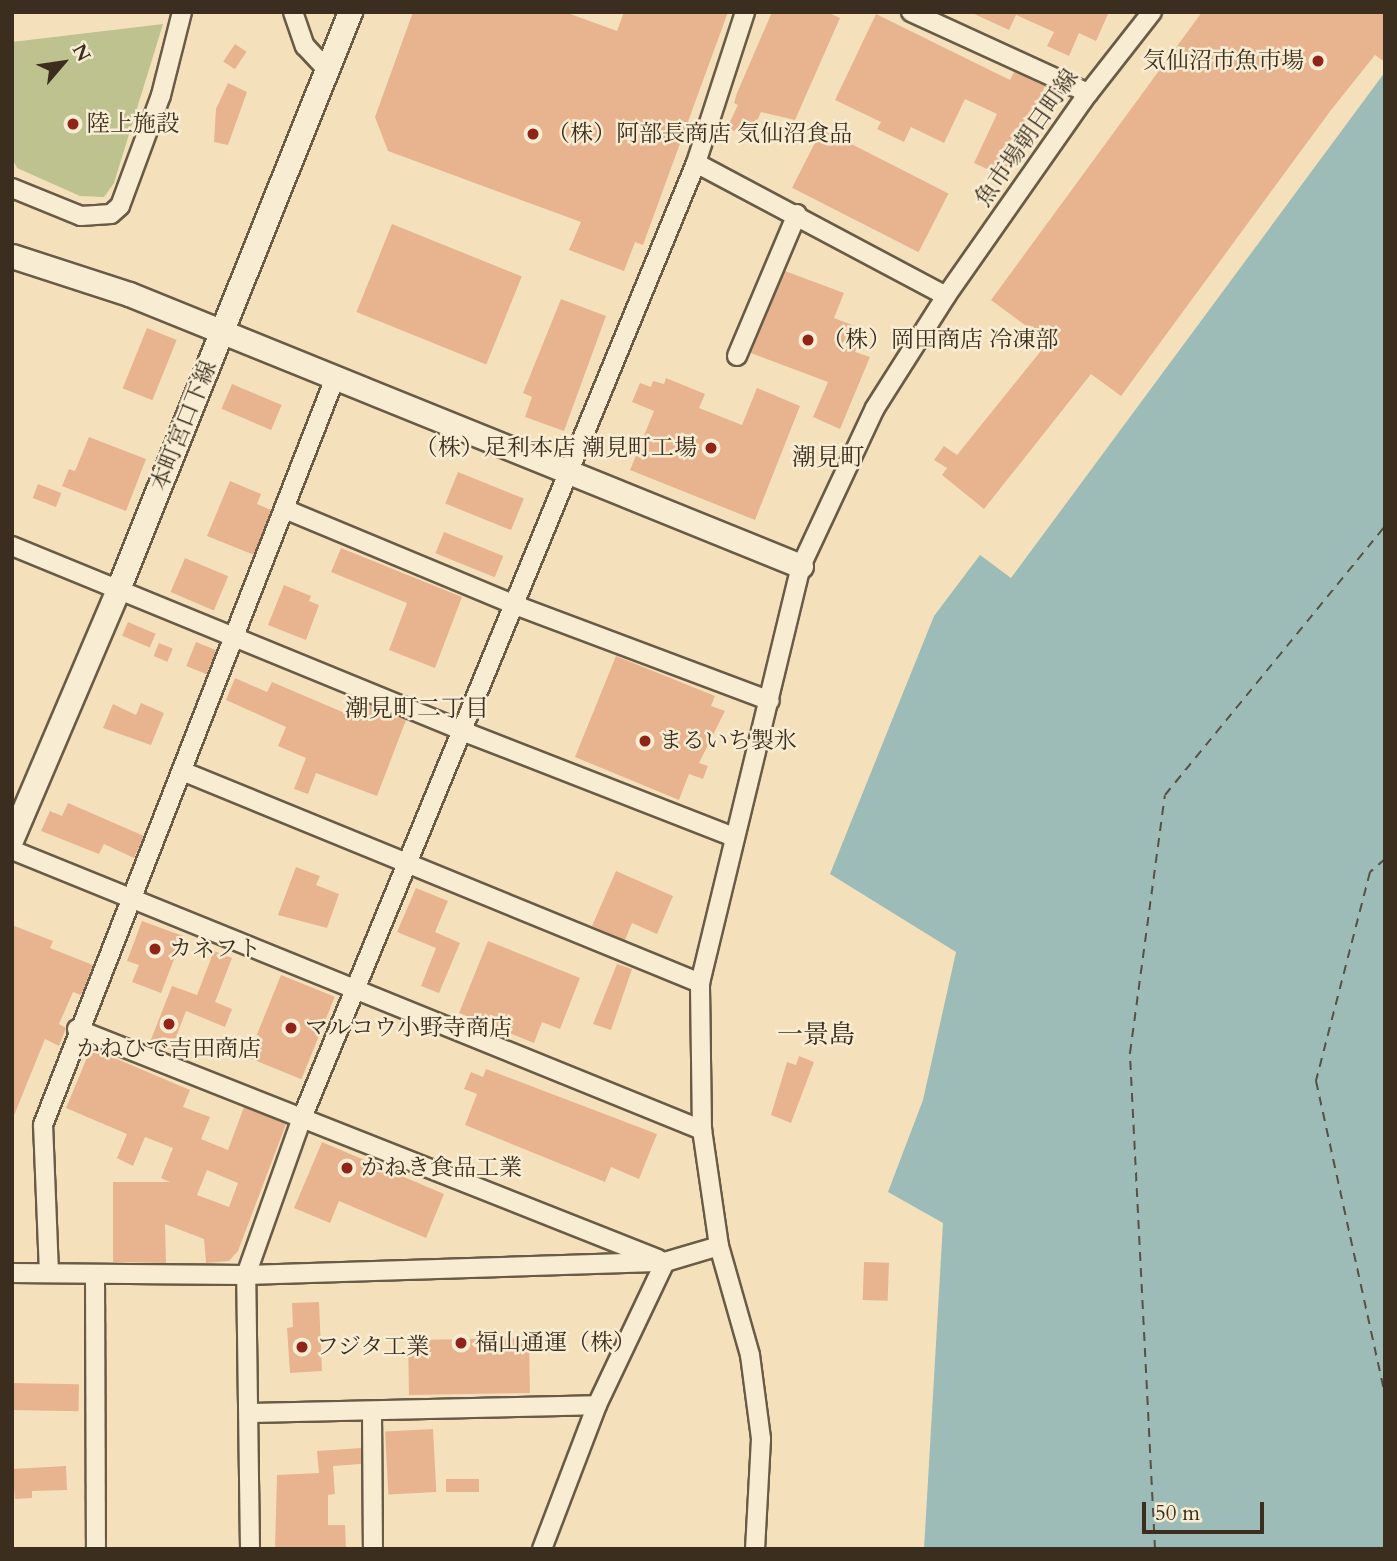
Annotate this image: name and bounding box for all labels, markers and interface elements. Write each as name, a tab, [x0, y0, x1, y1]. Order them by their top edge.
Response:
north arrow	[28, 28, 98, 98]
text: N	[66, 39, 97, 66]
place label: 気仙沼市魚市場	[1143, 47, 1304, 75]
marker: 気仙沼市魚市場	[1310, 53, 1326, 69]
street label: 魚市場朝日町線	[970, 64, 1084, 212]
place label: 陸上施設	[87, 110, 179, 138]
marker: 陸上施設	[65, 116, 81, 132]
place label: （株）阿部長商店 気仙沼食品	[547, 120, 852, 148]
marker: （株）阿部長商店 気仙沼食品	[525, 126, 541, 142]
place label: （株）岡田商店 冷凍部	[822, 326, 1058, 354]
marker: （株）岡田商店 冷凍部	[800, 332, 816, 348]
street label: 本町宮口下線	[145, 357, 223, 495]
place label: （株）足利本店 潮見町工場	[415, 434, 697, 462]
marker: （株）足利本店 潮見町工場	[703, 440, 719, 456]
district label: 潮見町	[792, 444, 864, 472]
district label: 潮見町二丁目	[345, 695, 489, 723]
place label: まるいち製氷	[659, 727, 797, 755]
marker: まるいち製氷	[637, 733, 653, 749]
place label: カネフト	[169, 935, 261, 963]
marker: カネフト	[147, 941, 163, 957]
place label: マルコウ小野寺商店	[305, 1014, 512, 1042]
marker: かねひで吉田商店	[161, 1016, 177, 1032]
district label: 一景島	[777, 1019, 855, 1051]
marker: マルコウ小野寺商店	[283, 1020, 299, 1036]
place label: かねひで吉田商店	[77, 1035, 261, 1063]
place label: かねき食品工業	[361, 1154, 522, 1182]
marker: かねき食品工業	[339, 1160, 355, 1176]
place label: 福山通運（株）	[475, 1329, 636, 1357]
place label: フジタ工業	[316, 1333, 431, 1361]
marker: 福山通運（株）	[453, 1335, 469, 1351]
marker: フジタ工業	[294, 1339, 310, 1355]
scale bar	[1145, 1488, 1268, 1532]
text: 50 m	[1155, 1499, 1200, 1528]

